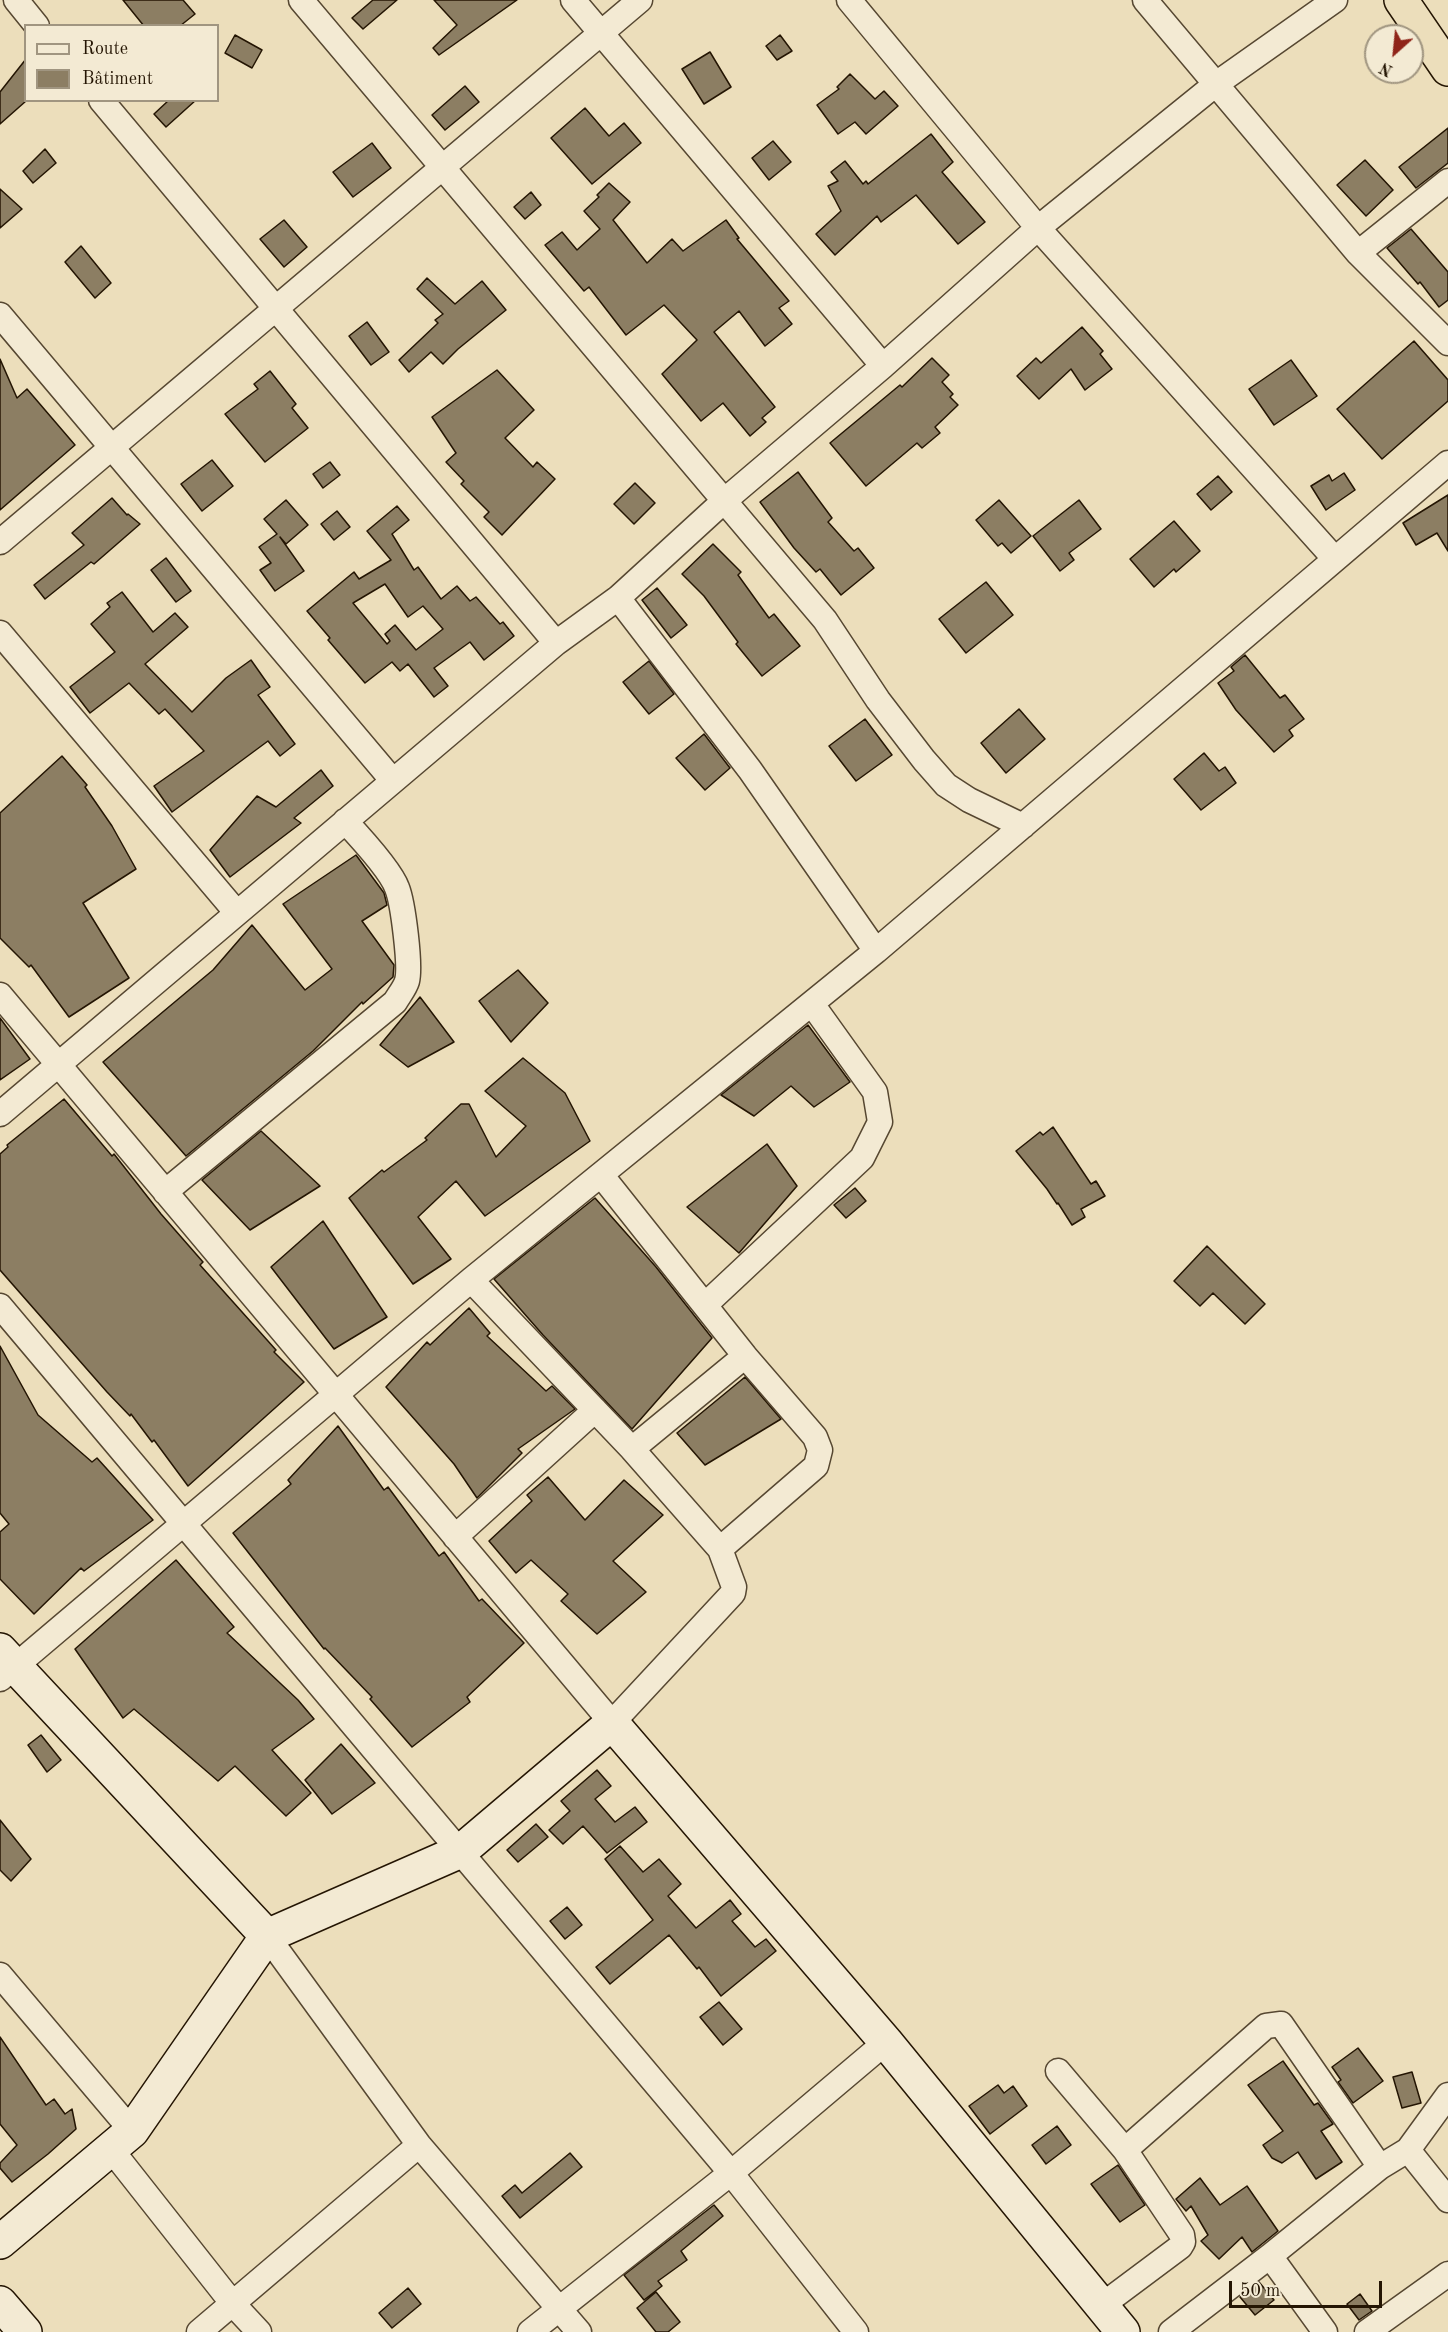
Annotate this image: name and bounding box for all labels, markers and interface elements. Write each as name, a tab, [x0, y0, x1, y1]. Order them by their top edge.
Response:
legend	[24, 24, 219, 102]
north arrow	[1364, 24, 1424, 84]
text: Route	[82, 40, 128, 58]
text: N	[1378, 58, 1396, 78]
text: Bâtiment	[82, 70, 153, 88]
scale bar	[1232, 2269, 1385, 2307]
text: 50 m	[1240, 2282, 1280, 2300]

